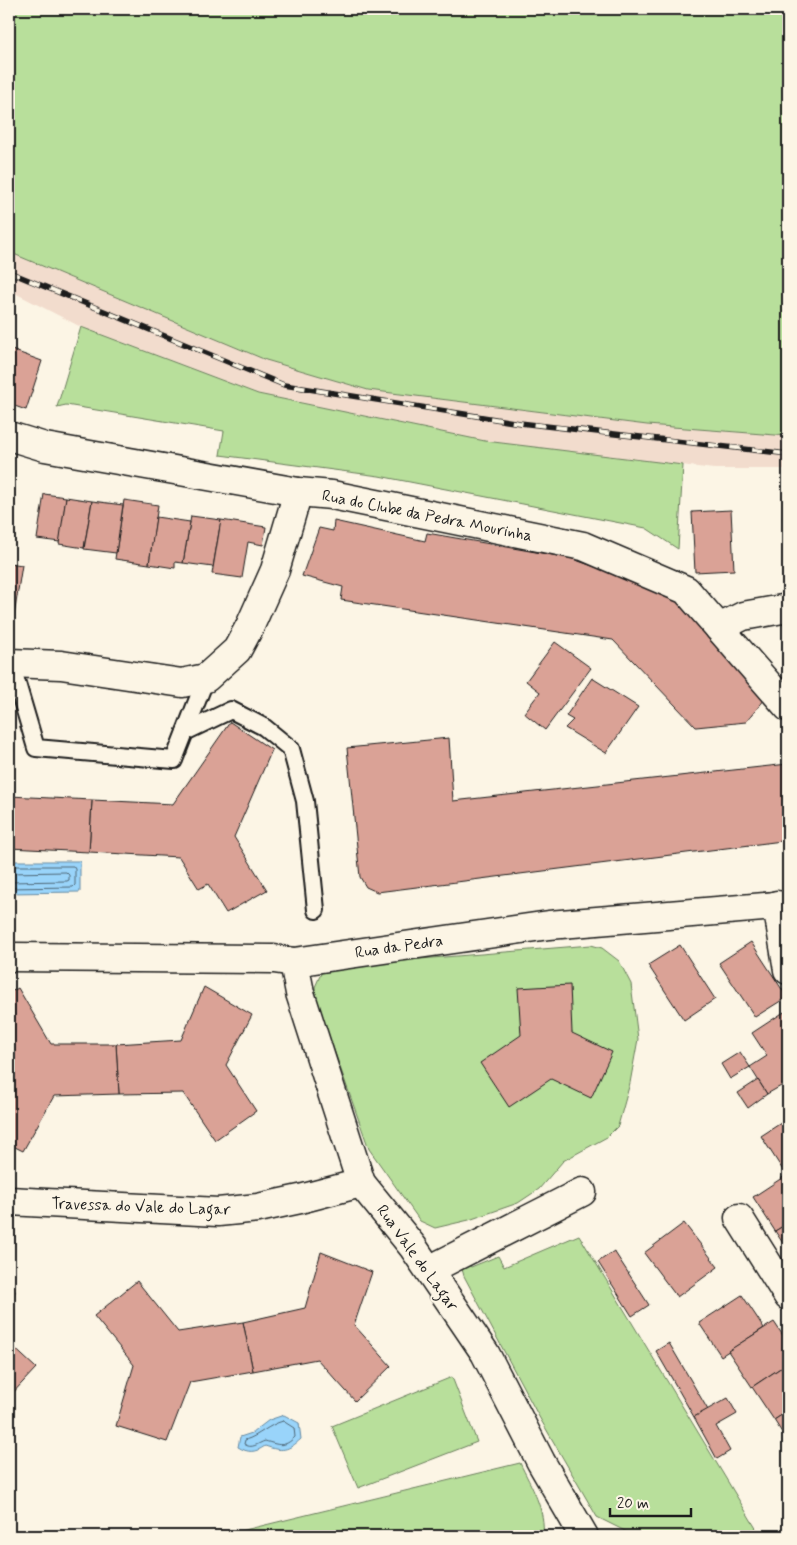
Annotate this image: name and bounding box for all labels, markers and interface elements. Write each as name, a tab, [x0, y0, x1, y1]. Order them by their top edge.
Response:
street label: Rua do Clube da Pedra Mourinha	[320, 485, 534, 547]
street label: Rua da Pedra	[354, 930, 445, 964]
street label: Travessa do Vale do Lagar	[51, 1193, 231, 1222]
street label: Rua Vale do Lagar	[371, 1201, 463, 1316]
scale bar	[610, 1485, 691, 1517]
text: 20 m	[617, 1494, 649, 1514]

